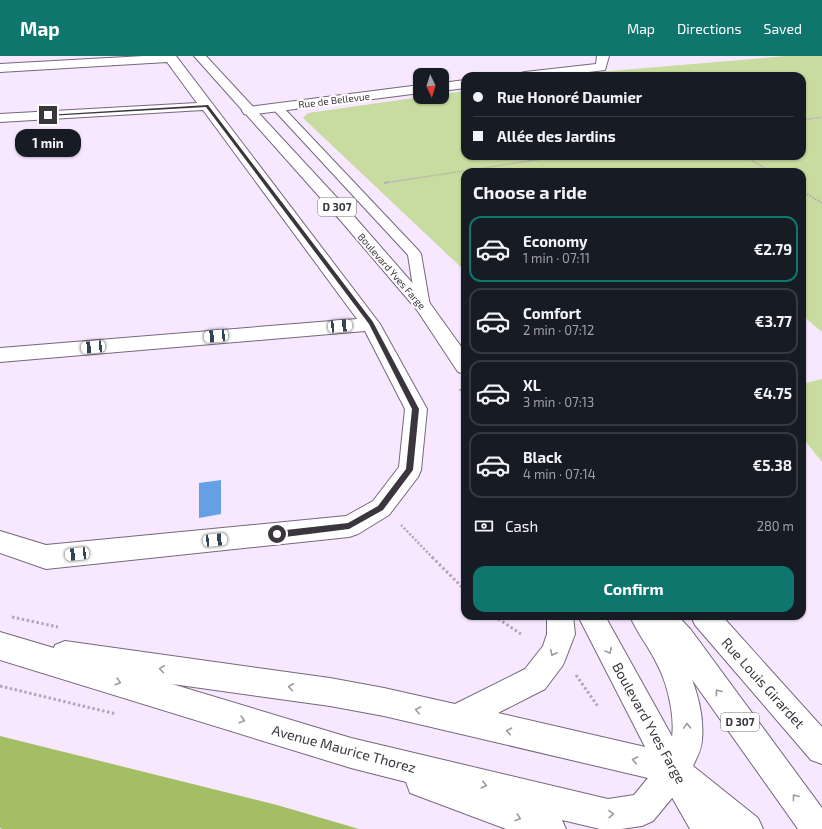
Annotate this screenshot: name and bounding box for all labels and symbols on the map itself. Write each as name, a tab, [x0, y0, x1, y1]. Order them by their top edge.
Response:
north arrow	[413, 68, 449, 104]
street label: Rue de Bellevue	[298, 90, 370, 110]
route end	[39, 106, 57, 124]
callout: 1 min	[15, 129, 81, 157]
road number: D 307	[318, 198, 356, 216]
street label: Boulevard Yves Farge	[356, 230, 428, 312]
car	[328, 319, 352, 333]
car	[204, 329, 228, 343]
car	[81, 340, 105, 354]
route start	[268, 525, 286, 543]
car	[202, 533, 228, 547]
car	[64, 547, 90, 561]
street label: Rue Louis Girardet	[718, 634, 808, 731]
one-way arrow	[605, 646, 612, 654]
one-way arrow	[550, 649, 558, 657]
street label: Boulevard Yves Farge	[609, 659, 690, 786]
one-way arrow	[159, 664, 165, 673]
one-way arrow	[114, 677, 121, 686]
one-way arrow	[288, 683, 294, 692]
one-way arrow	[716, 690, 723, 697]
one-way arrow	[415, 707, 422, 715]
road number: D 307	[721, 713, 759, 731]
one-way arrow	[238, 715, 245, 724]
street label: Avenue Maurice Thorez	[270, 721, 418, 776]
one-way arrow	[682, 723, 691, 729]
one-way arrow	[506, 728, 512, 736]
one-way arrow	[632, 757, 639, 765]
one-way arrow	[481, 781, 488, 789]
one-way arrow	[793, 795, 800, 802]
one-way arrow	[608, 810, 614, 818]
one-way arrow	[515, 813, 522, 821]

